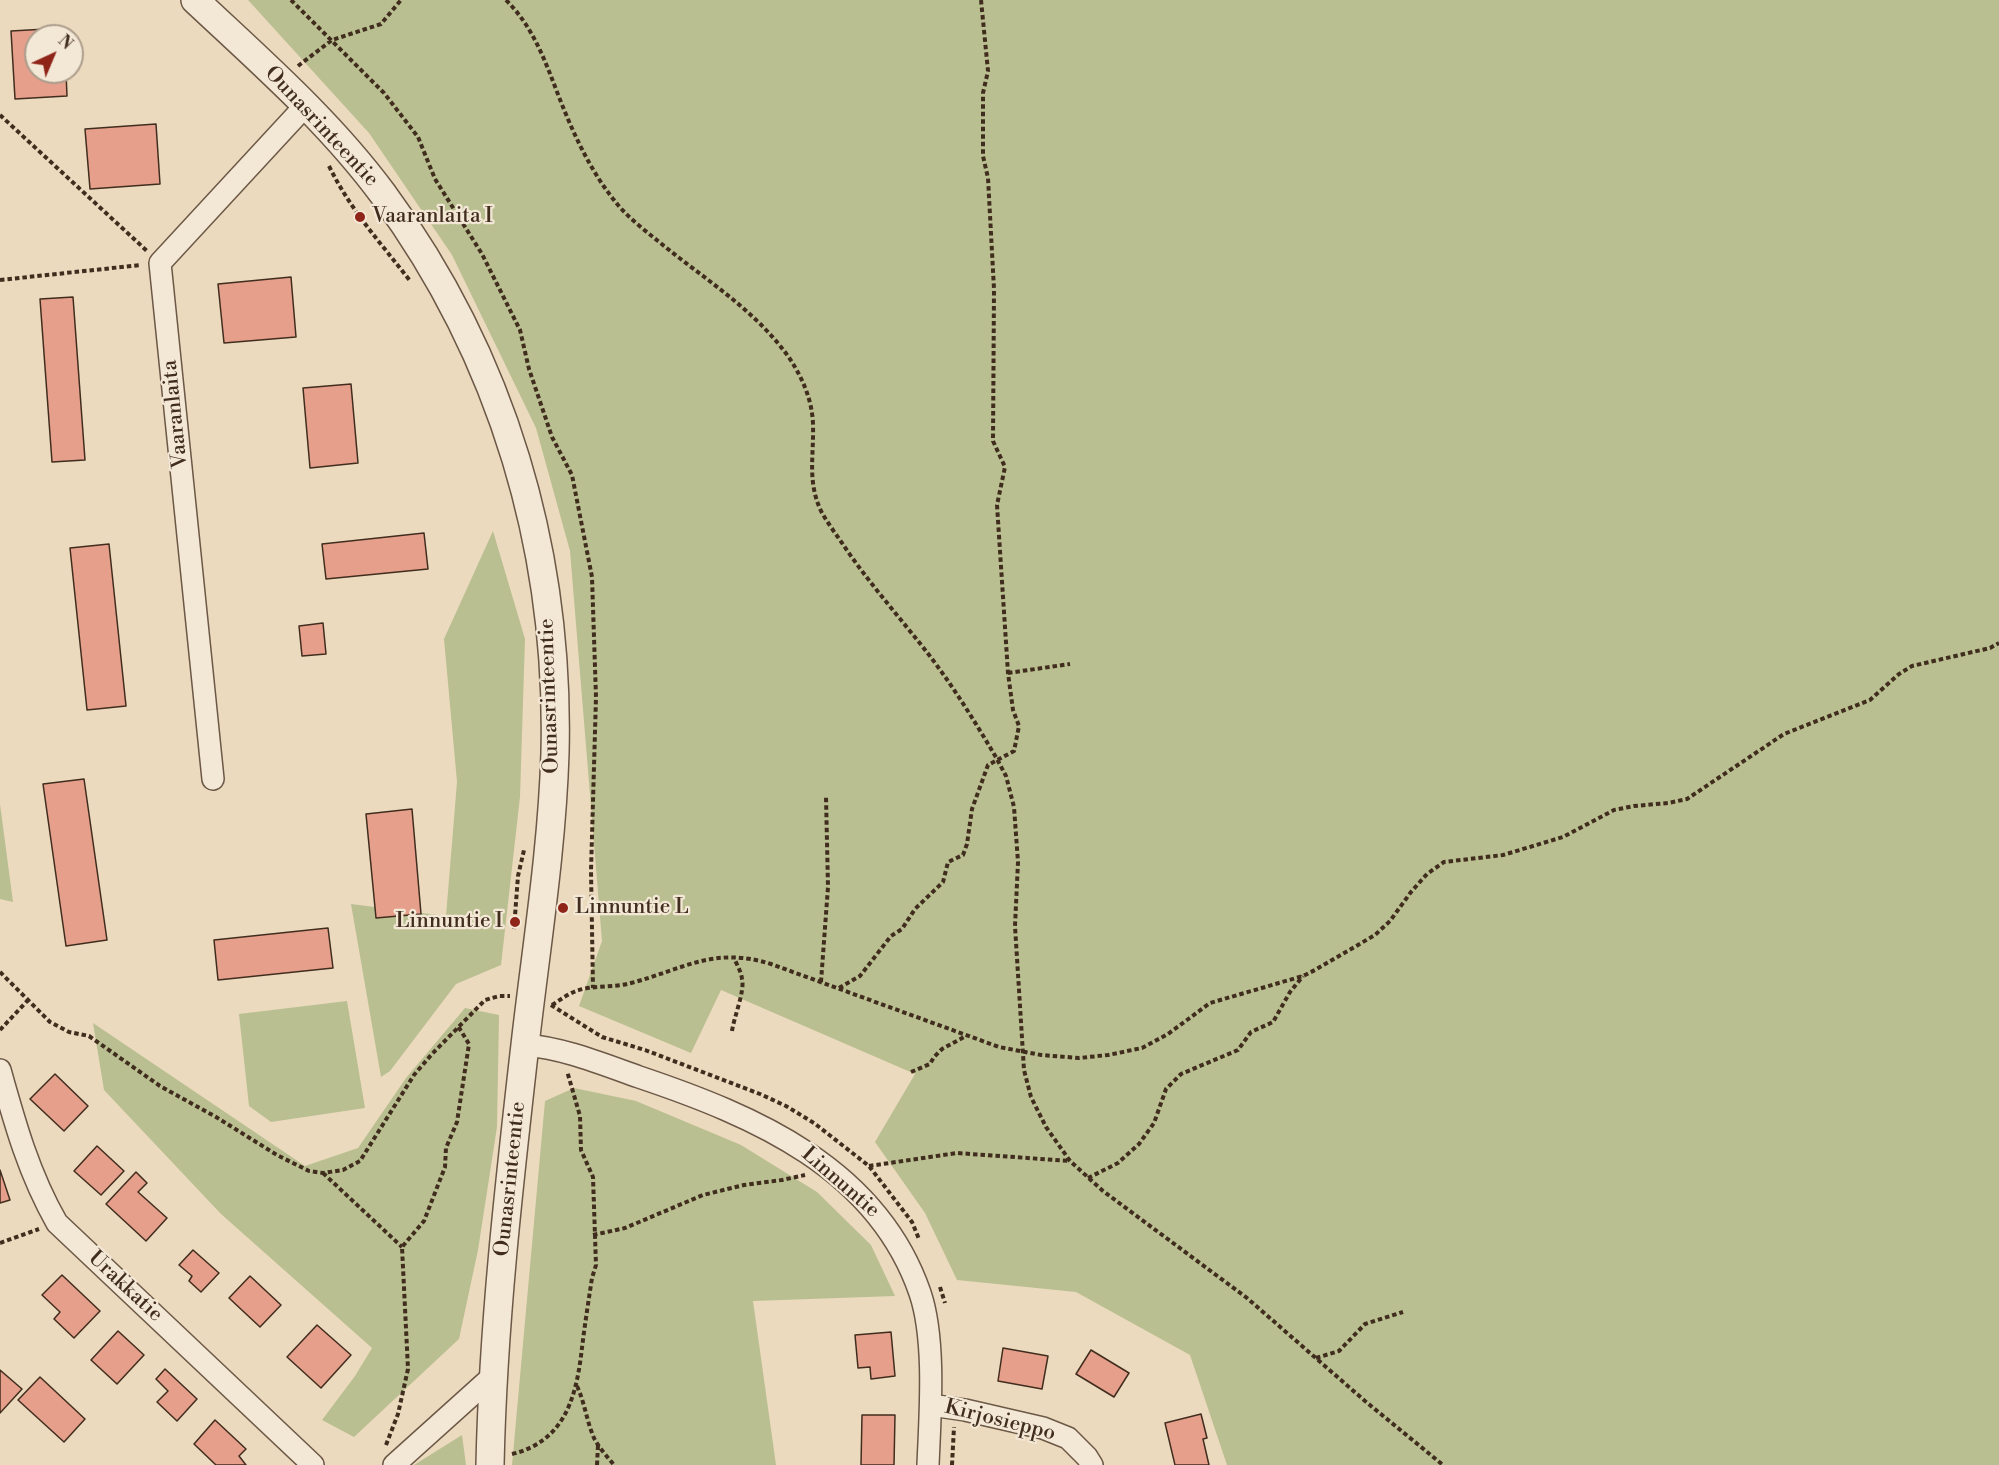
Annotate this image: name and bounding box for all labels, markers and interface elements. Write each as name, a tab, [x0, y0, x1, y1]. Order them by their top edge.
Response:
north arrow	[24, 24, 84, 84]
text: N	[54, 31, 77, 54]
street label: Ounasrinteentie	[259, 61, 383, 193]
place label: Vaaranlaita I	[372, 204, 493, 230]
marker: Vaaranlaita I	[353, 210, 367, 224]
street label: Vaaranlaita	[158, 359, 194, 469]
street label: Ounasrinteentie	[535, 618, 565, 774]
place label: Linnuntie L	[575, 895, 689, 921]
marker: Linnuntie L	[556, 901, 570, 915]
place label: Linnuntie I	[395, 909, 503, 935]
marker: Linnuntie I	[508, 915, 522, 929]
street label: Ounasrinteentie	[490, 1100, 532, 1258]
street label: Linnuntie	[796, 1142, 884, 1224]
street label: Urakkatie	[82, 1246, 168, 1328]
street label: Kirjosieppo	[942, 1395, 1058, 1447]

